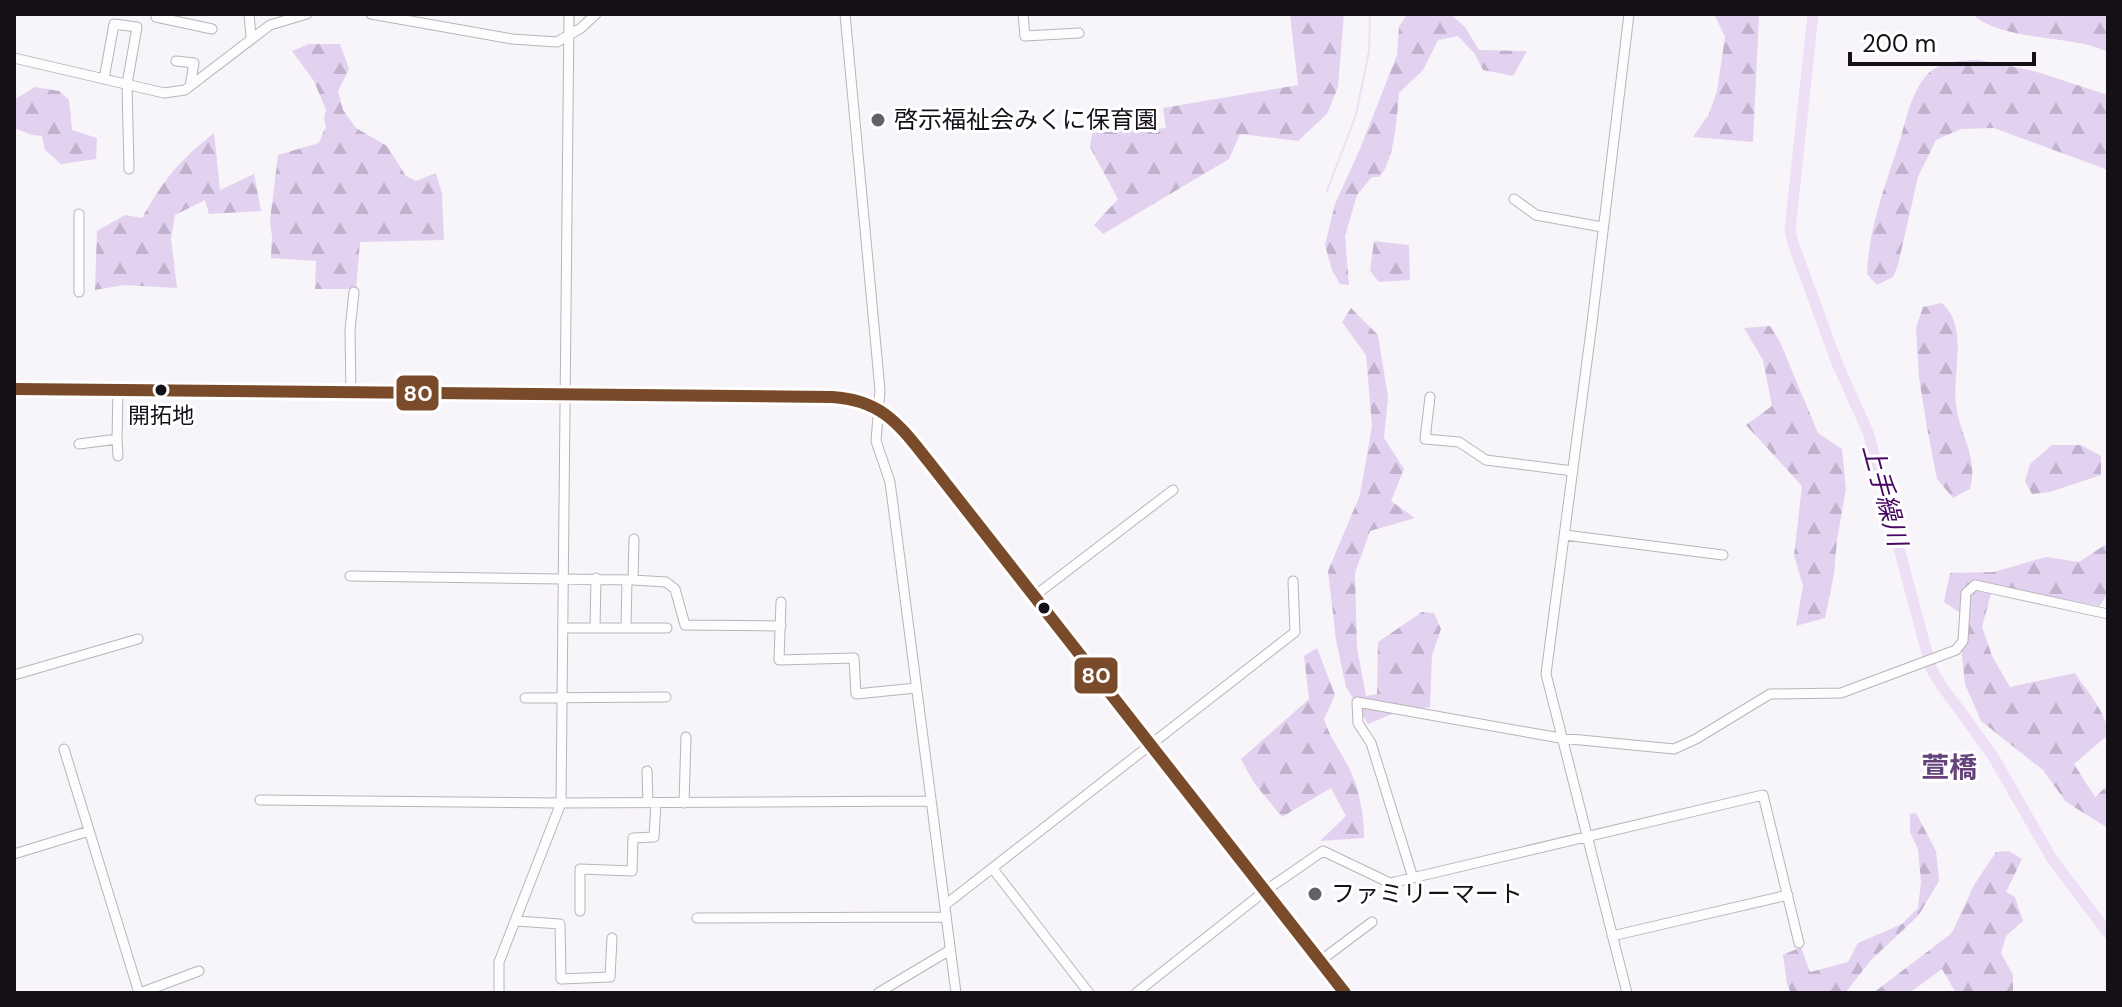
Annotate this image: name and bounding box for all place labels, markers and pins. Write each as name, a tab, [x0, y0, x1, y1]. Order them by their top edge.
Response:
place label: 啓示福祉会みくに保育園	[894, 104, 1158, 135]
marker: 啓示福祉会みくに保育園	[869, 111, 887, 129]
marker: 開拓地	[153, 382, 169, 398]
place label: 開拓地	[128, 401, 194, 430]
unlabelled marker	[1036, 600, 1052, 616]
place label: ファミリーマート	[1331, 878, 1523, 909]
marker: ファミリーマート	[1306, 885, 1324, 903]

